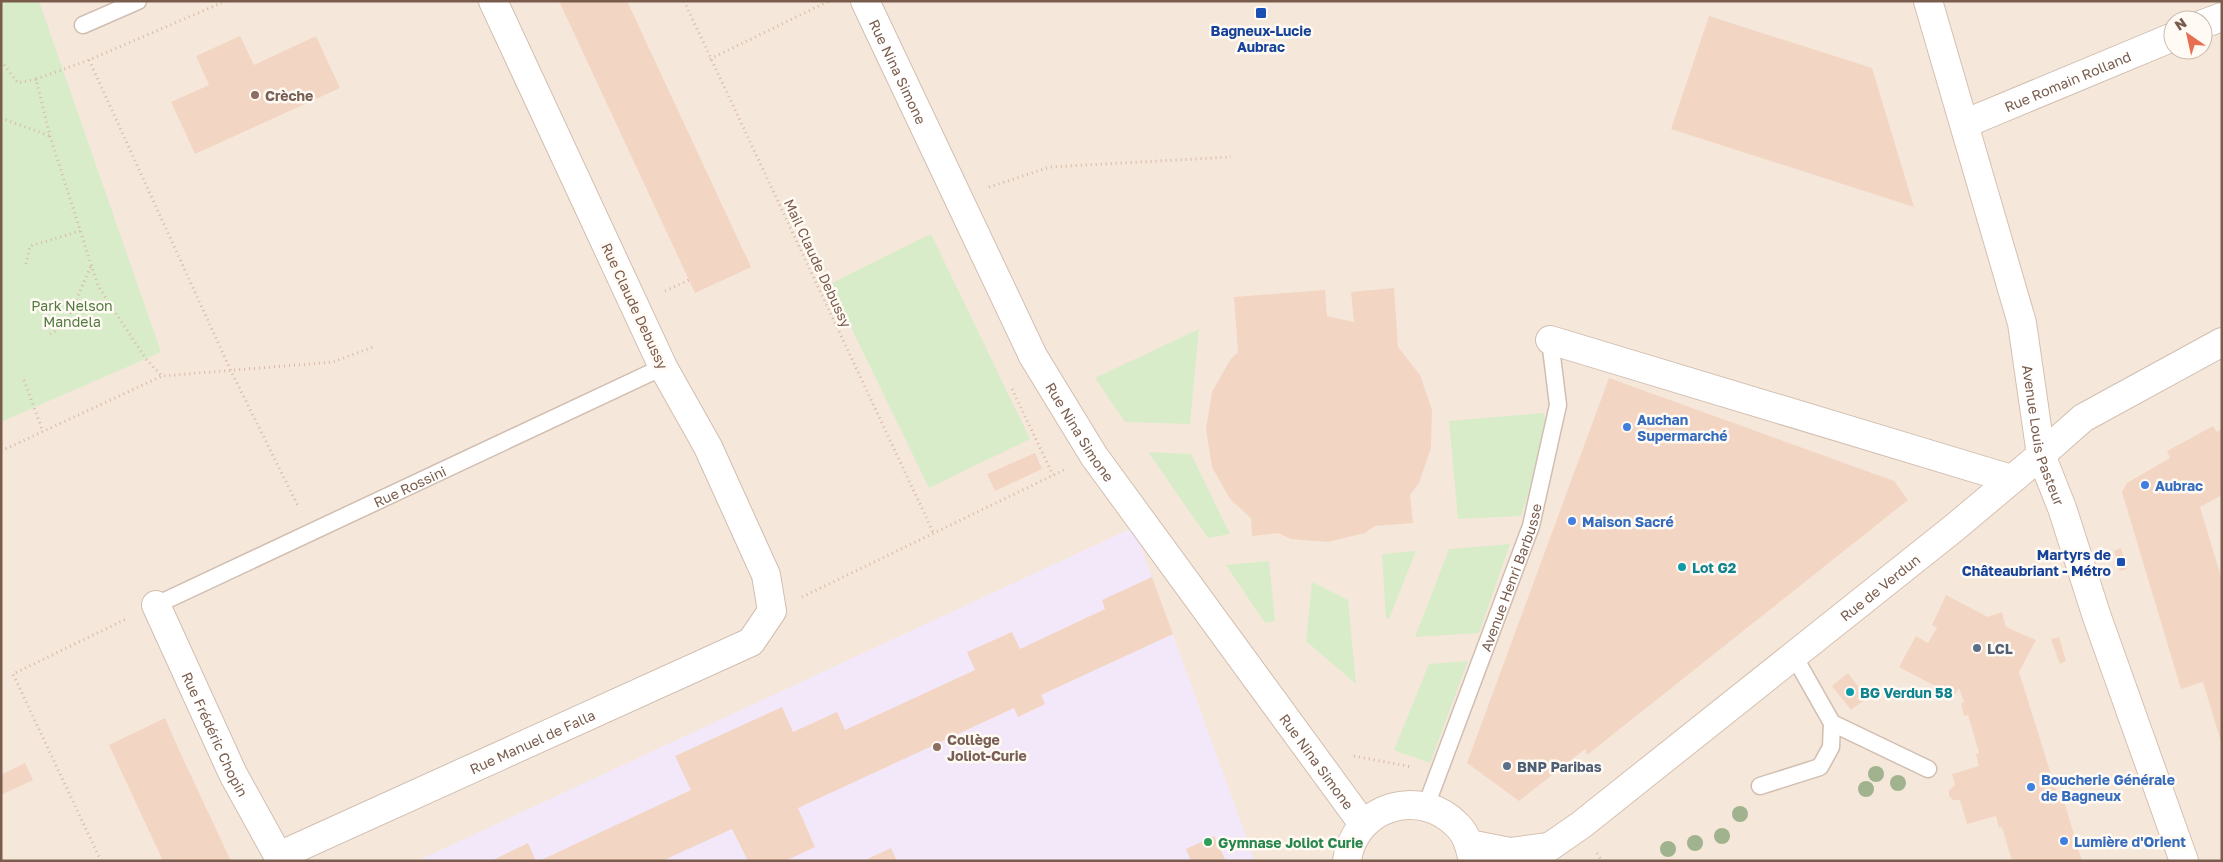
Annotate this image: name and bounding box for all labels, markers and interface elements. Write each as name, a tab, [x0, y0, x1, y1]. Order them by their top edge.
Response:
marker: Bagneux-Lucie Aubrac	[1254, 6, 1268, 20]
north arrow	[2163, 10, 2213, 60]
text: N	[2171, 14, 2190, 34]
street label: Rue Nina Simone	[866, 16, 930, 127]
place label: Bagneux-Lucie Aubrac	[1211, 22, 1311, 55]
street label: Rue Romain Rolland	[2002, 47, 2133, 115]
place label: Crèche	[265, 87, 313, 104]
marker: Crèche	[249, 89, 261, 101]
street label: Mail Claude Debussy	[781, 196, 855, 330]
street label: Rue Claude Debussy	[598, 240, 672, 372]
park label: Park Nelson Mandela	[31, 297, 113, 330]
street label: Avenue Louis Pasteur	[2020, 364, 2069, 508]
street label: Rue Nina Simone	[1043, 379, 1118, 485]
place label: Auchan Supermarché	[1637, 411, 1727, 444]
marker: Auchan Supermarché	[1621, 421, 1633, 433]
street label: Rue Rossini	[370, 462, 448, 510]
place label: Aubrac	[2155, 477, 2203, 494]
marker: Aubrac	[2139, 479, 2151, 491]
street label: Avenue Henri Barbusse	[1476, 502, 1544, 654]
place label: Maison Sacré	[1582, 513, 1674, 530]
marker: Maison Sacré	[1566, 515, 1578, 527]
place label: Martyrs de Châteaubriant - Métro	[1962, 546, 2111, 579]
street label: Rue de Verdun	[1836, 550, 1923, 624]
marker: Martyrs de Châteaubriant - Métro	[2115, 556, 2127, 568]
place label: Lot G2	[1692, 559, 1737, 576]
marker: Lot G2	[1676, 561, 1688, 573]
place label: LCL	[1987, 640, 2013, 657]
marker: LCL	[1971, 642, 1983, 654]
street label: Rue Frédéric Chopin	[179, 669, 252, 799]
place label: BG Verdun 58	[1860, 684, 1953, 701]
marker: BG Verdun 58	[1844, 686, 1856, 698]
street label: Rue Manuel de Falla	[467, 705, 597, 777]
street label: Rue Nina Simone	[1277, 710, 1358, 812]
place label: Collège Joliot-Curie	[947, 731, 1027, 764]
marker: Collège Joliot-Curie	[931, 741, 943, 753]
place label: BNP Paribas	[1517, 758, 1602, 775]
marker: BNP Paribas	[1501, 760, 1513, 772]
place label: Boucherie Générale de Bagneux	[2041, 771, 2175, 804]
marker: Boucherie Générale de Bagneux	[2025, 781, 2037, 793]
place label: Lumière d'Orient	[2074, 833, 2186, 850]
place label: Gymnase Joliot Curie	[1218, 834, 1363, 851]
marker: Lumière d'Orient	[2058, 835, 2070, 847]
marker: Gymnase Joliot Curie	[1202, 836, 1214, 848]

